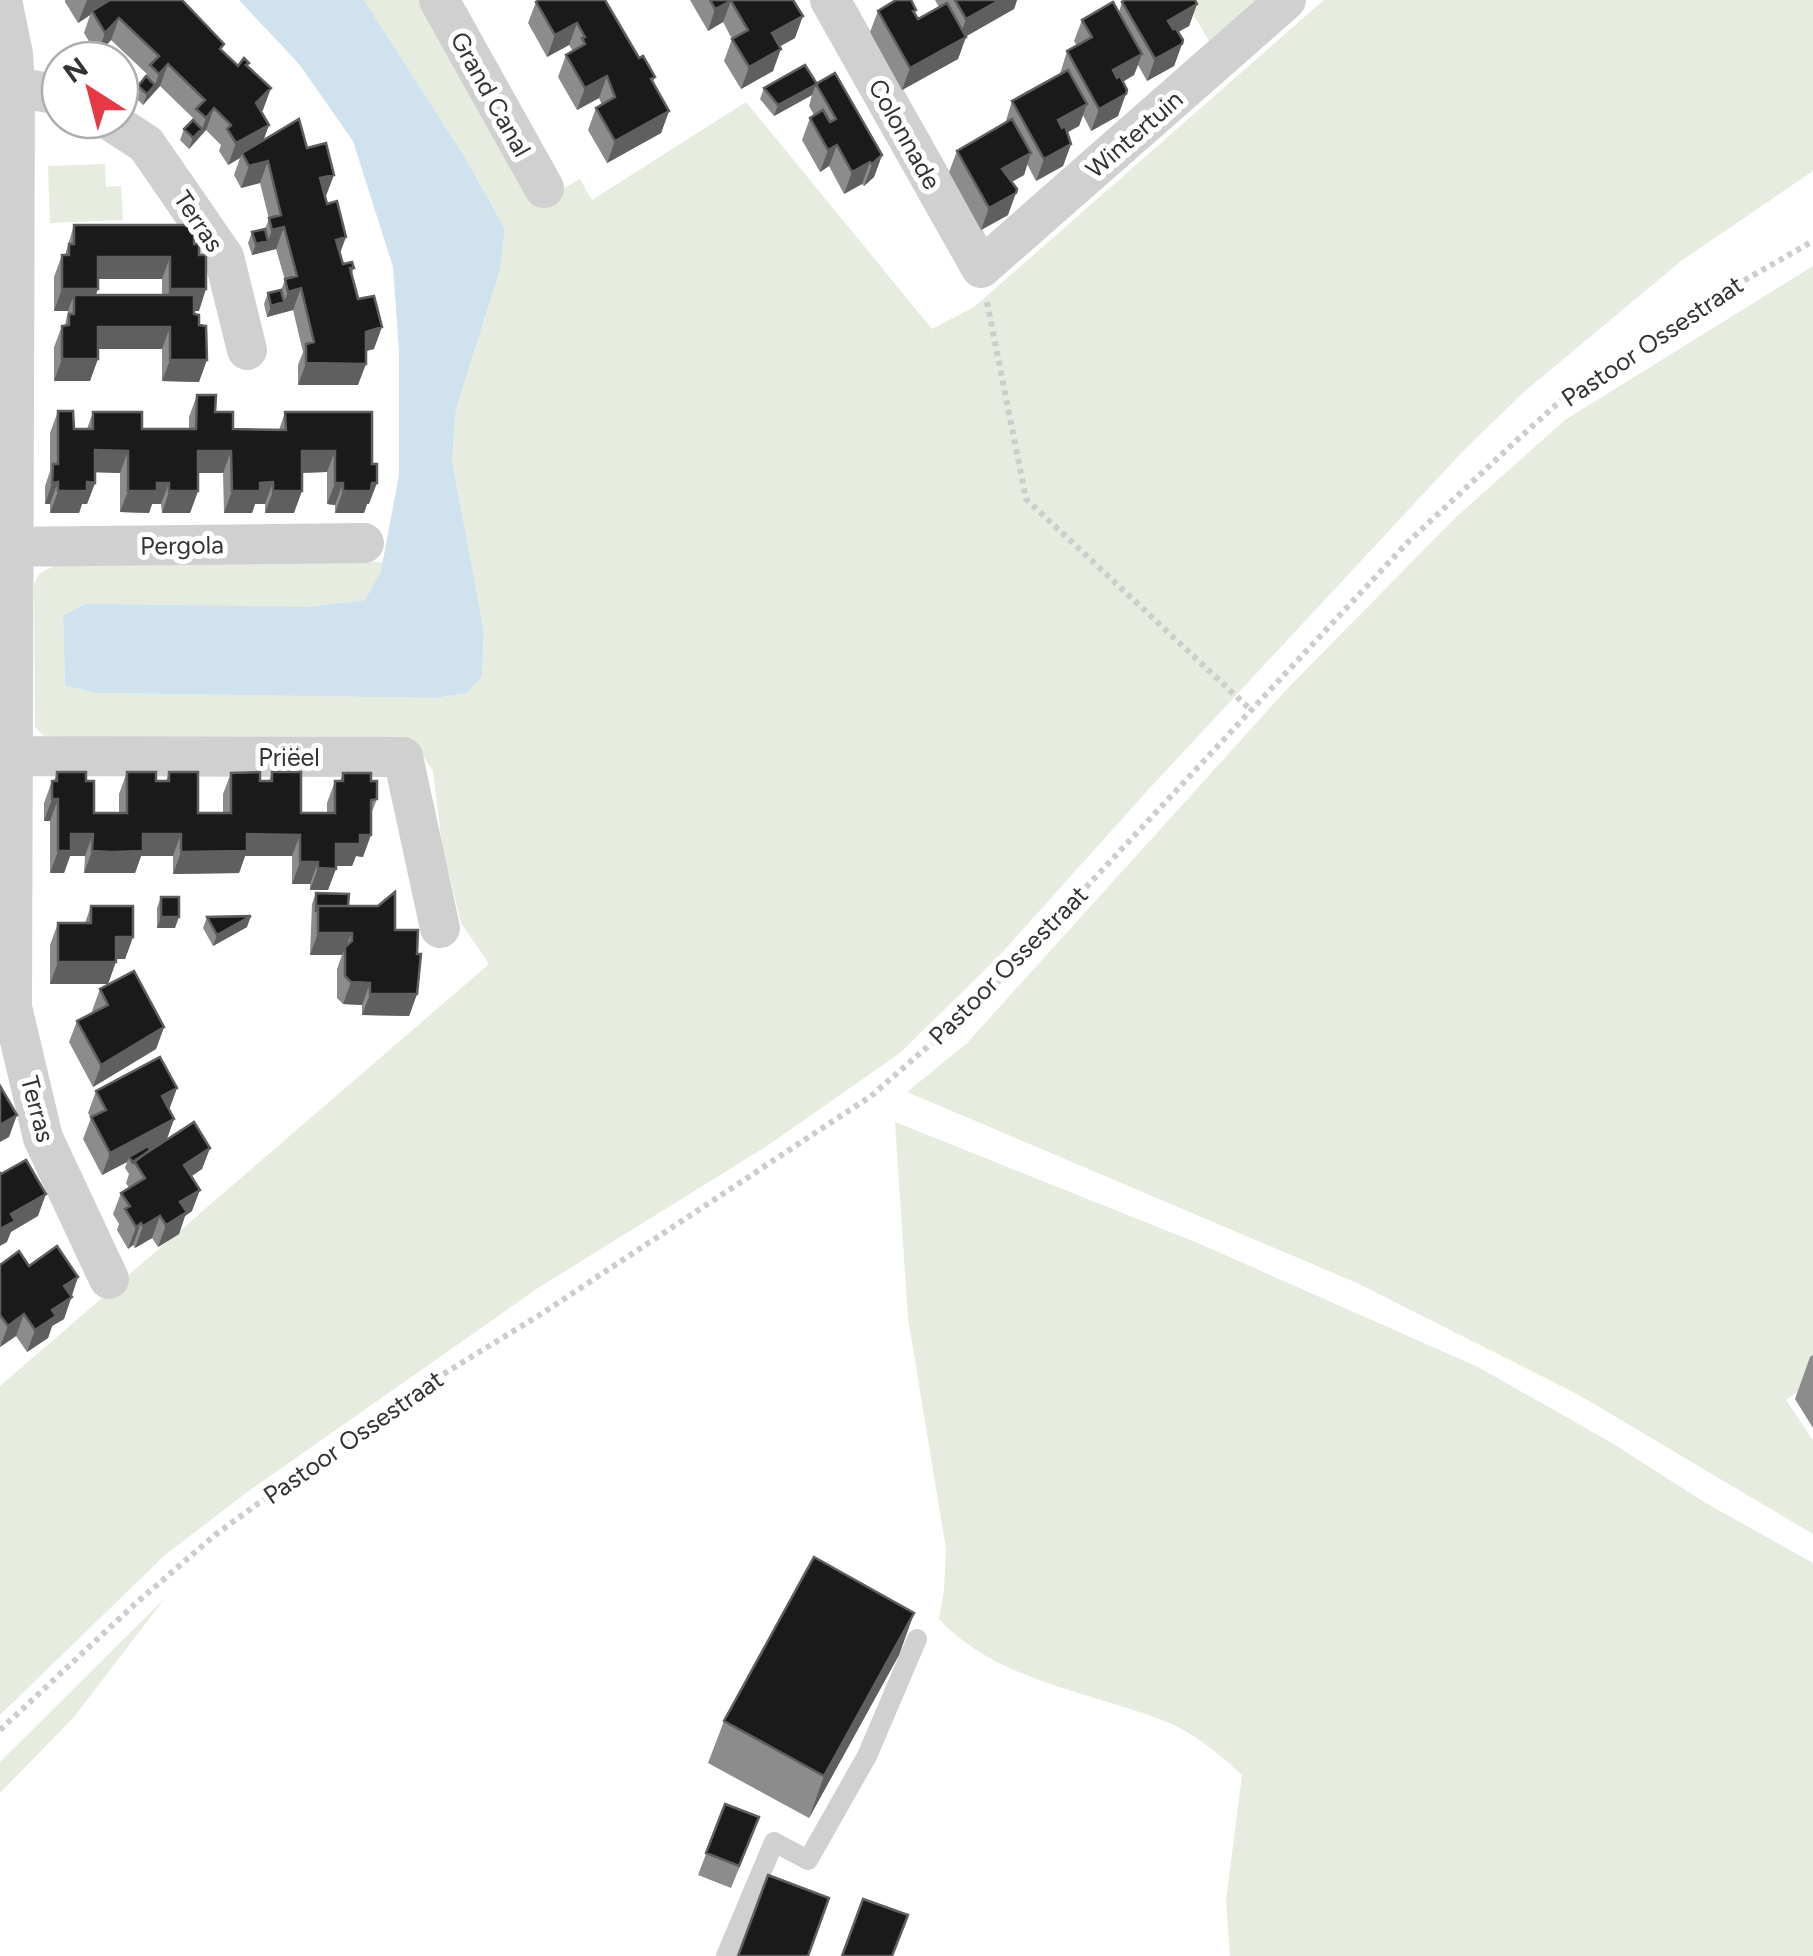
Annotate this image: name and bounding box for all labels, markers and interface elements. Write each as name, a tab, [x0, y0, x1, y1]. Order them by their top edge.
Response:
street label: Grand Canal	[444, 26, 538, 162]
north arrow	[40, 40, 140, 140]
text: N	[57, 50, 94, 90]
street label: Colonnade	[862, 74, 948, 194]
street label: Wintertuin	[1079, 84, 1189, 184]
street label: Terras	[168, 185, 230, 257]
street label: Pastoor Ossestraat	[1556, 269, 1748, 413]
street label: Pergola	[140, 529, 224, 561]
street label: Priëel	[258, 742, 320, 772]
street label: Pastoor Ossestraat	[922, 879, 1094, 1051]
street label: Terras	[15, 1073, 61, 1145]
street label: Pastoor Ossestraat	[257, 1364, 449, 1510]

